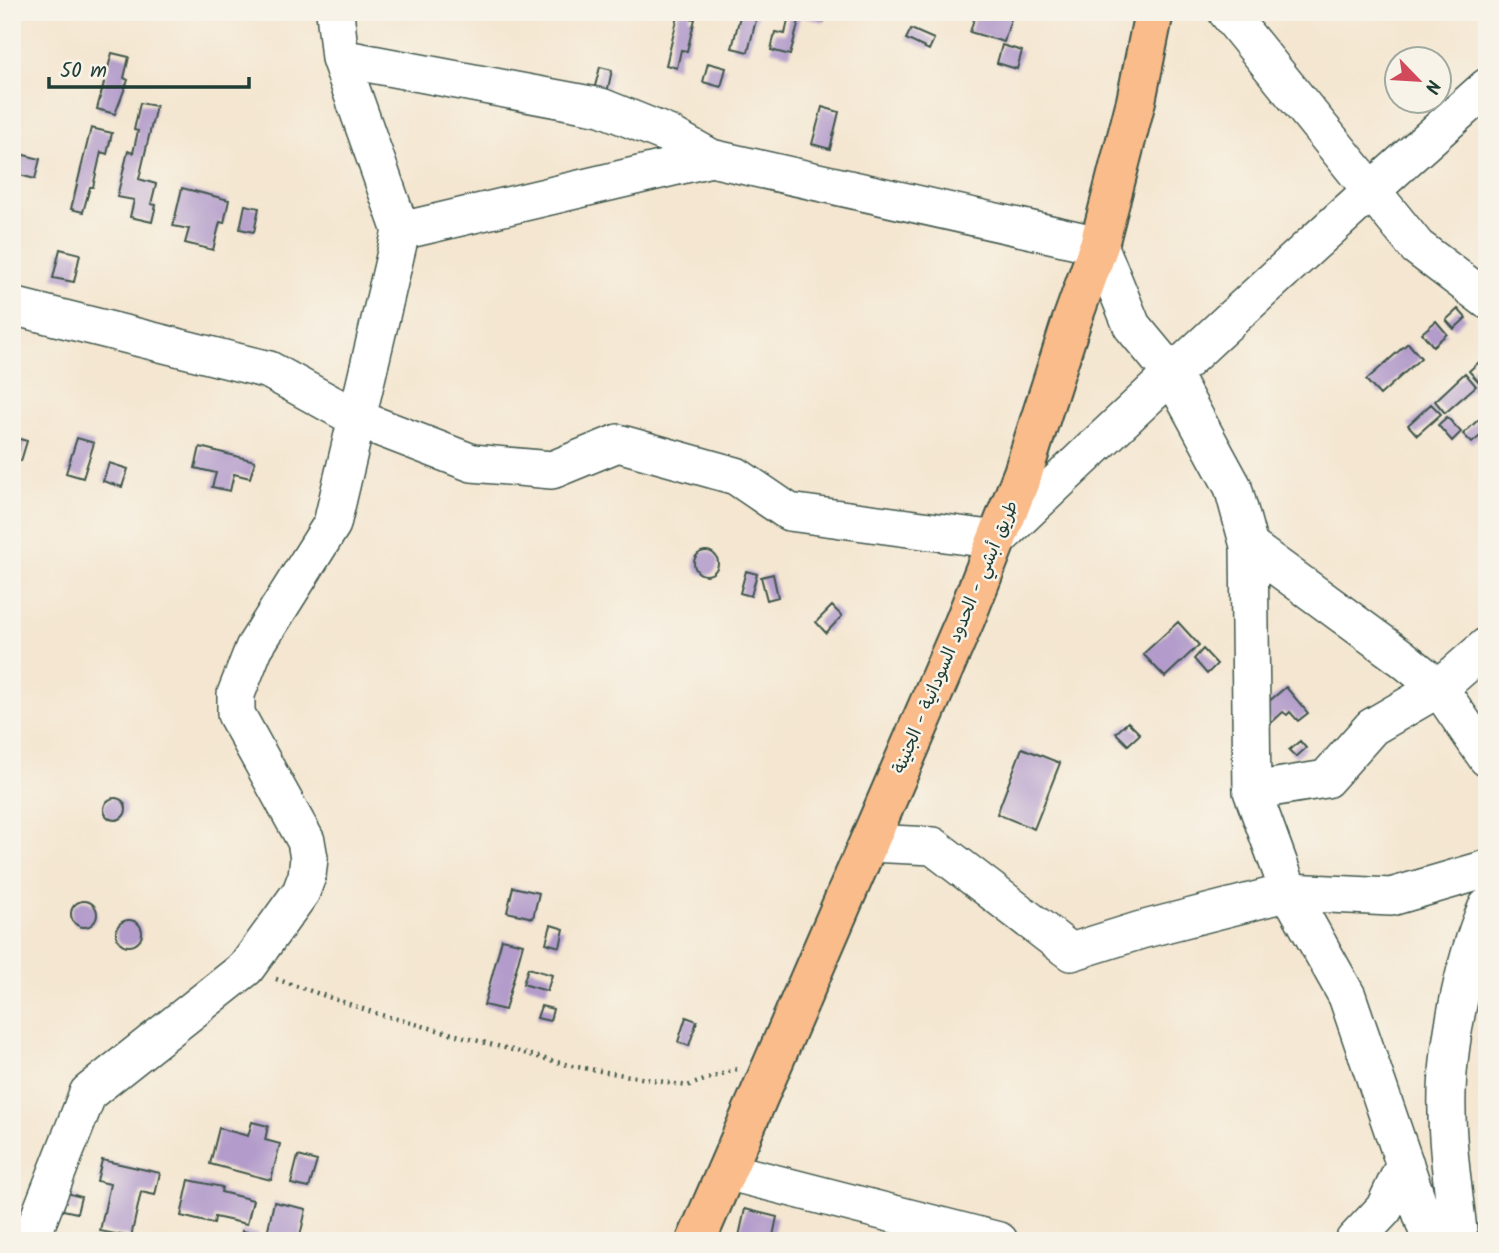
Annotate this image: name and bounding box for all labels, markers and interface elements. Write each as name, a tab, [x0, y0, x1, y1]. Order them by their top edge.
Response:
scale bar	[49, 46, 248, 90]
north arrow	[1384, 46, 1454, 116]
text: 50 m	[60, 55, 107, 88]
text: N	[1415, 75, 1448, 98]
street label: طريق أبشي - الحدود السودانية - الجنينة	[886, 496, 1027, 779]

